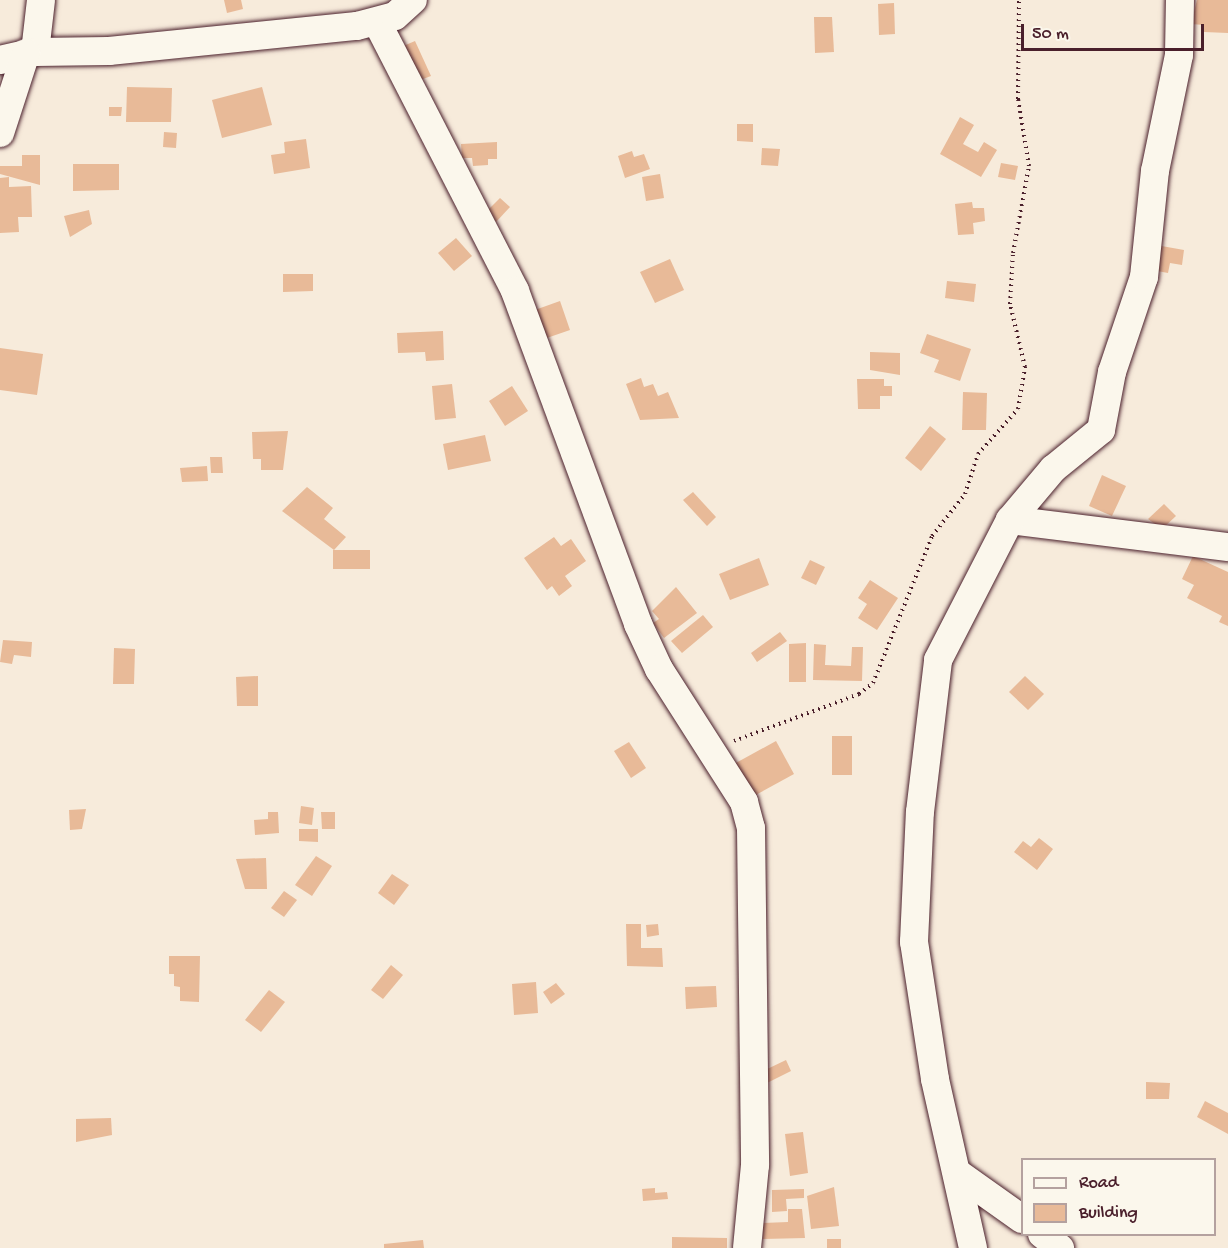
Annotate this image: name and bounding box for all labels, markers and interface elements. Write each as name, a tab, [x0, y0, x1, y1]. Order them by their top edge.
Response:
scale bar	[1024, 12, 1207, 50]
text: 50 m	[1032, 24, 1069, 45]
legend	[1021, 1158, 1216, 1236]
text: Road	[1079, 1173, 1118, 1194]
text: Building	[1079, 1203, 1138, 1224]

